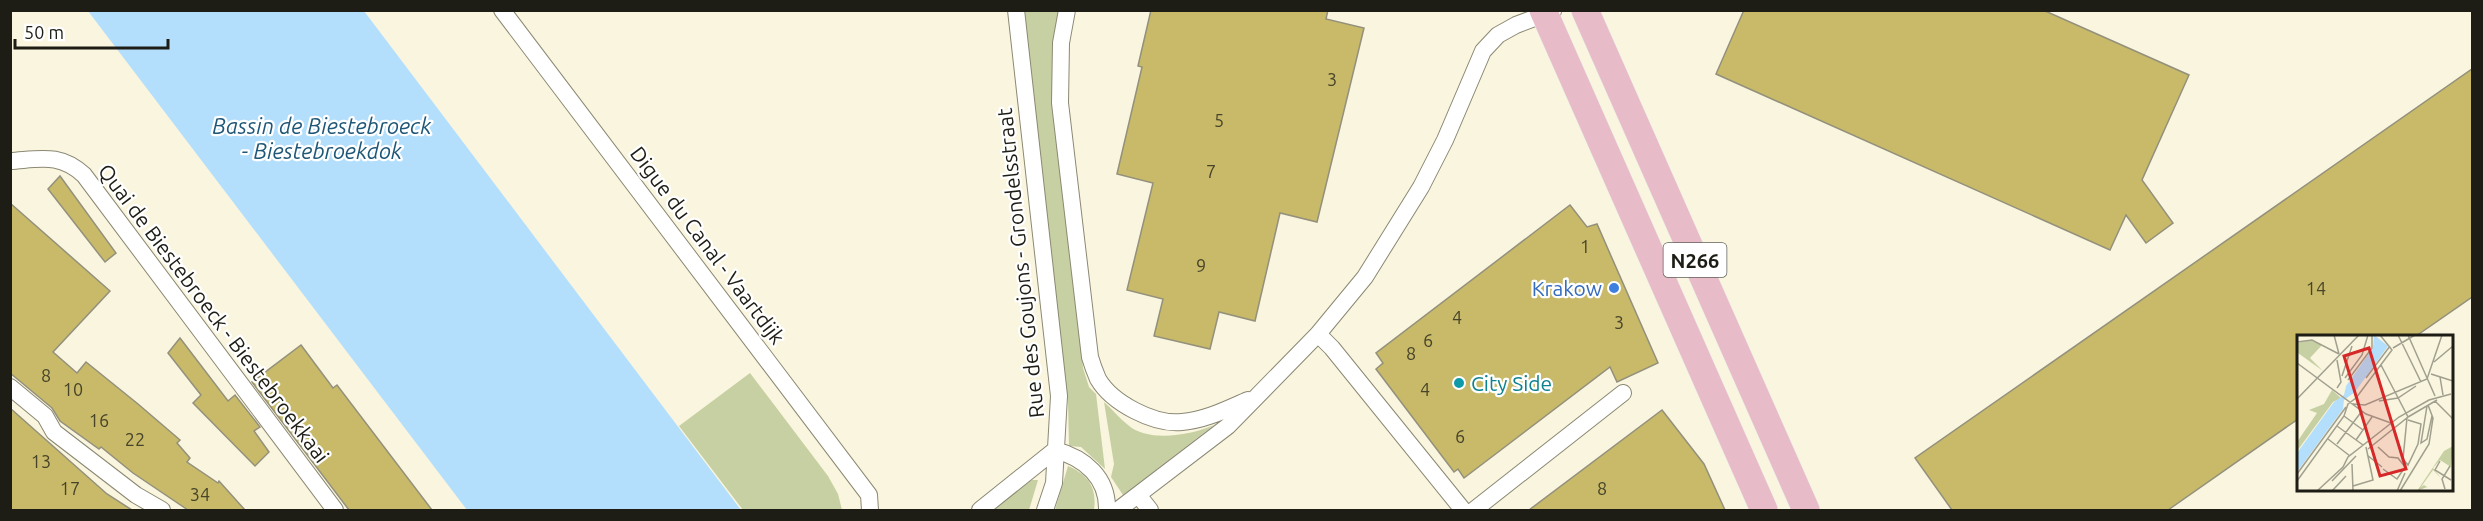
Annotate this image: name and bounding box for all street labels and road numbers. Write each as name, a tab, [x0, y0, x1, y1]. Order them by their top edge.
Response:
street label: Rue des Goujons - Grondelsstraat	[992, 107, 1048, 419]
street label: Digue du Canal - Vaartdijk	[626, 142, 790, 349]
street label: Quai de Biestebroeck - Biestebroekkaai	[94, 159, 334, 467]
road number: N266	[1664, 243, 1726, 277]

